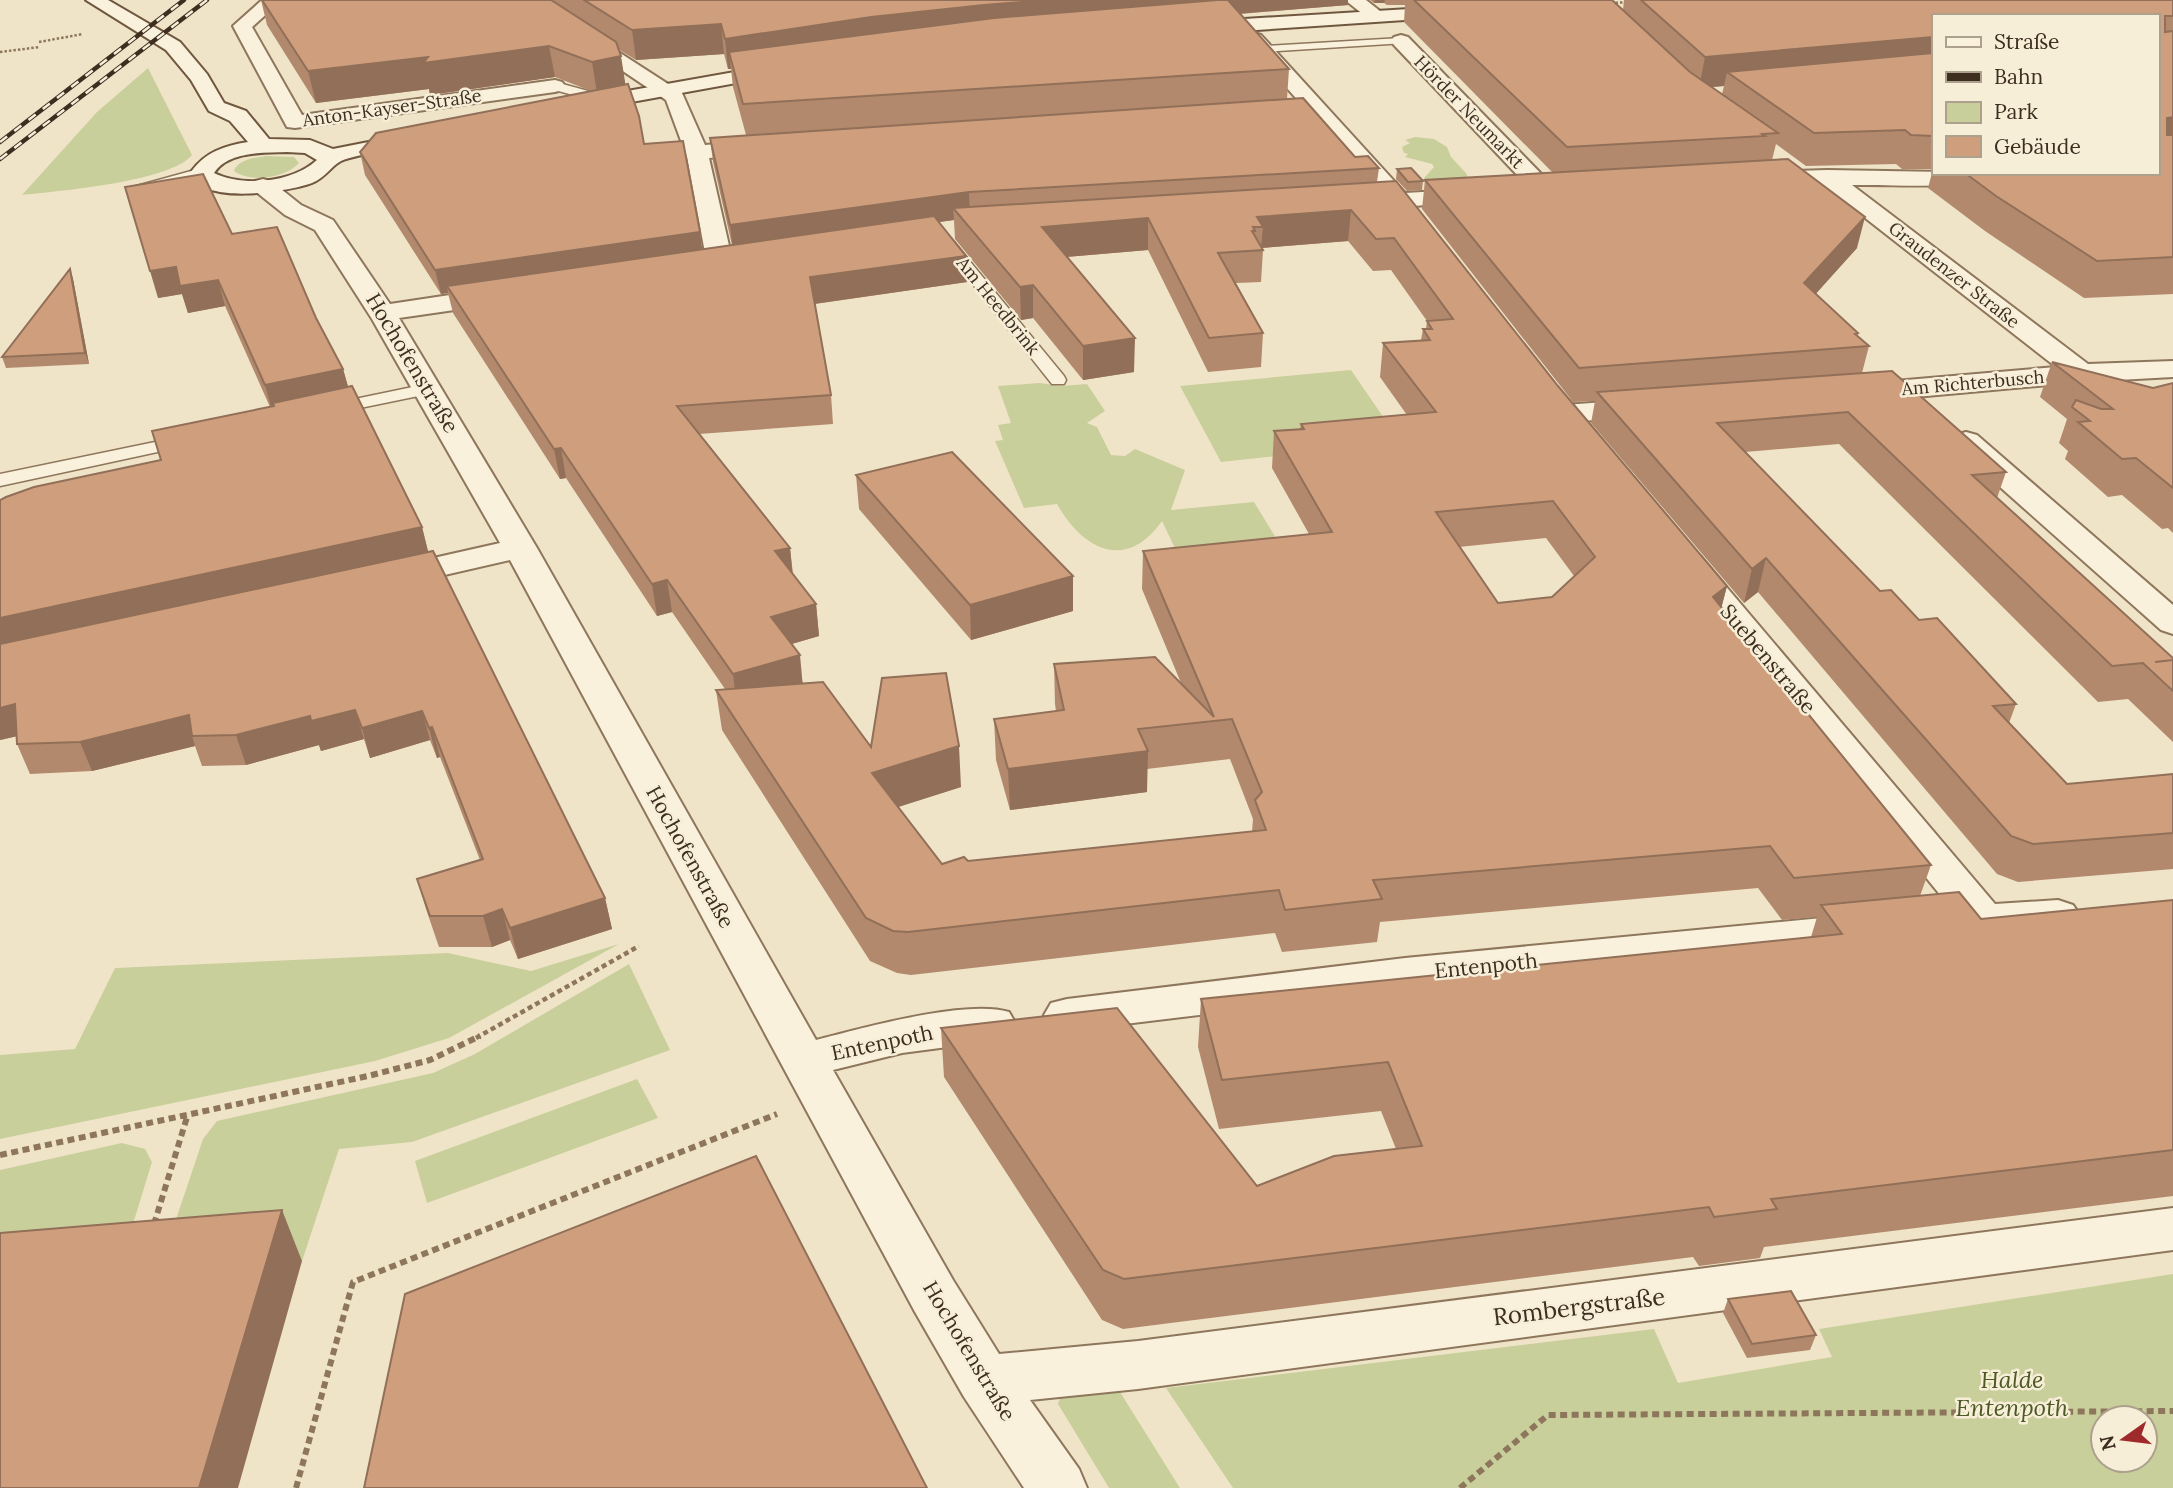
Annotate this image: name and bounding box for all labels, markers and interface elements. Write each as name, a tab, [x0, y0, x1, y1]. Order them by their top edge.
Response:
legend	[1932, 14, 2159, 175]
text: Straße	[1994, 28, 2059, 55]
street label: Hörder Neumarkt	[1409, 50, 1529, 173]
text: Bahn	[1994, 63, 2043, 90]
street label: Anton-Kayser-Straße	[300, 84, 483, 132]
text: Park	[1994, 98, 2038, 125]
text: Gebäude	[1994, 133, 2081, 160]
street label: Graudenzer Straße	[1884, 216, 2025, 333]
street label: Am Heedbrink	[951, 251, 1045, 360]
street label: Hochofenstraße	[360, 288, 465, 438]
street label: Am Richterbusch	[1900, 365, 2045, 400]
street label: Suebenstraße	[1715, 598, 1822, 719]
street label: Hochofenstraße	[640, 781, 741, 933]
street label: Entenpoth	[1433, 947, 1539, 984]
street label: Entenpoth	[829, 1019, 935, 1066]
street label: Hochofenstraße	[917, 1276, 1022, 1426]
street label: Rombergstraße	[1491, 1281, 1667, 1332]
park label: Halde Entenpoth	[1955, 1364, 2069, 1423]
north arrow	[2089, 1404, 2159, 1474]
text: N	[2094, 1433, 2121, 1453]

